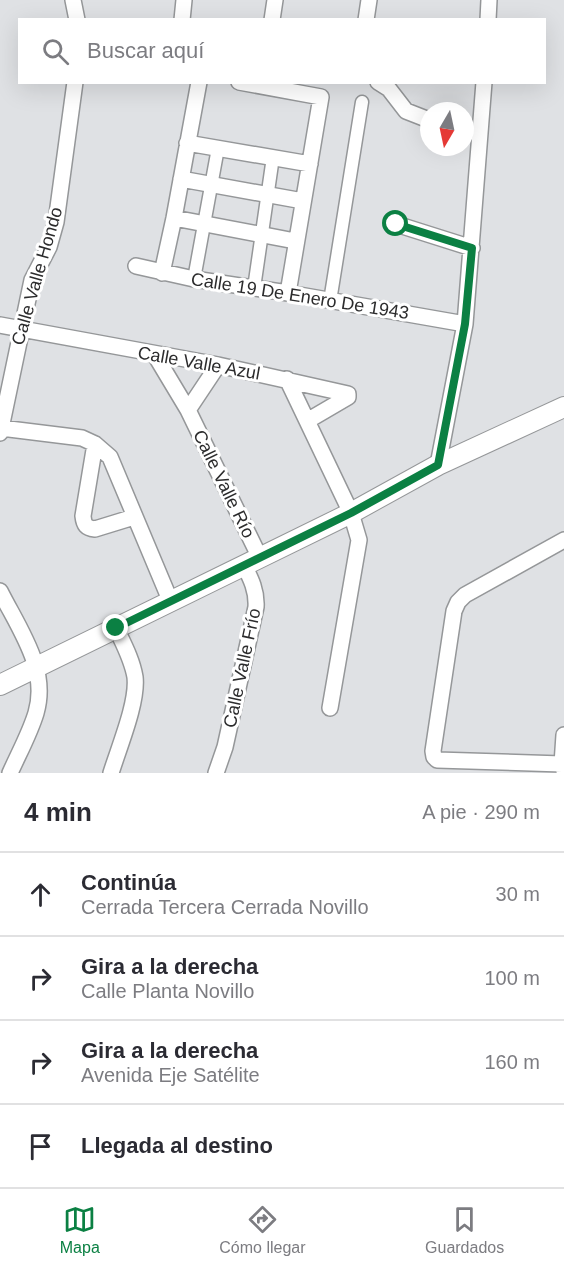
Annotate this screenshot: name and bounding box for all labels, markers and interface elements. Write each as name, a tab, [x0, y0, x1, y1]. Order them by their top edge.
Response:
search box	[18, 18, 546, 84]
icon: search	[39, 35, 72, 68]
text: Buscar aquí	[87, 38, 204, 63]
north arrow	[420, 102, 474, 156]
street label: Calle Valle Hondo	[8, 205, 66, 347]
route start	[382, 210, 408, 236]
street label: Calle 19 De Enero De 1943	[190, 269, 410, 323]
street label: Calle Valle Azul	[136, 342, 262, 384]
street label: Calle Valle Río	[189, 427, 259, 541]
street label: Calle Valle Frío	[220, 606, 264, 730]
route end	[102, 614, 128, 640]
text: 4 min	[24, 797, 92, 827]
text: A pie · 290 m	[422, 801, 540, 823]
text: Continúa	[81, 870, 176, 895]
icon: ahead	[24, 878, 57, 911]
text: 30 m	[496, 883, 540, 905]
text: Cerrada Tercera Cerrada Novillo	[81, 896, 369, 918]
text: Gira a la derecha	[81, 954, 258, 979]
icon: right	[24, 962, 57, 995]
text: 100 m	[484, 967, 540, 989]
text: Calle Planta Novillo	[81, 980, 254, 1002]
text: Gira a la derecha	[81, 1038, 258, 1063]
icon: right	[24, 1046, 57, 1079]
text: 160 m	[484, 1051, 540, 1073]
text: Avenida Eje Satélite	[81, 1064, 260, 1086]
icon: arrive	[24, 1130, 57, 1163]
text: Llegada al destino	[81, 1133, 273, 1158]
tab: Mapa	[60, 1203, 100, 1257]
tab: Cómo llegar	[219, 1203, 306, 1257]
tab: Guardados	[425, 1203, 504, 1257]

